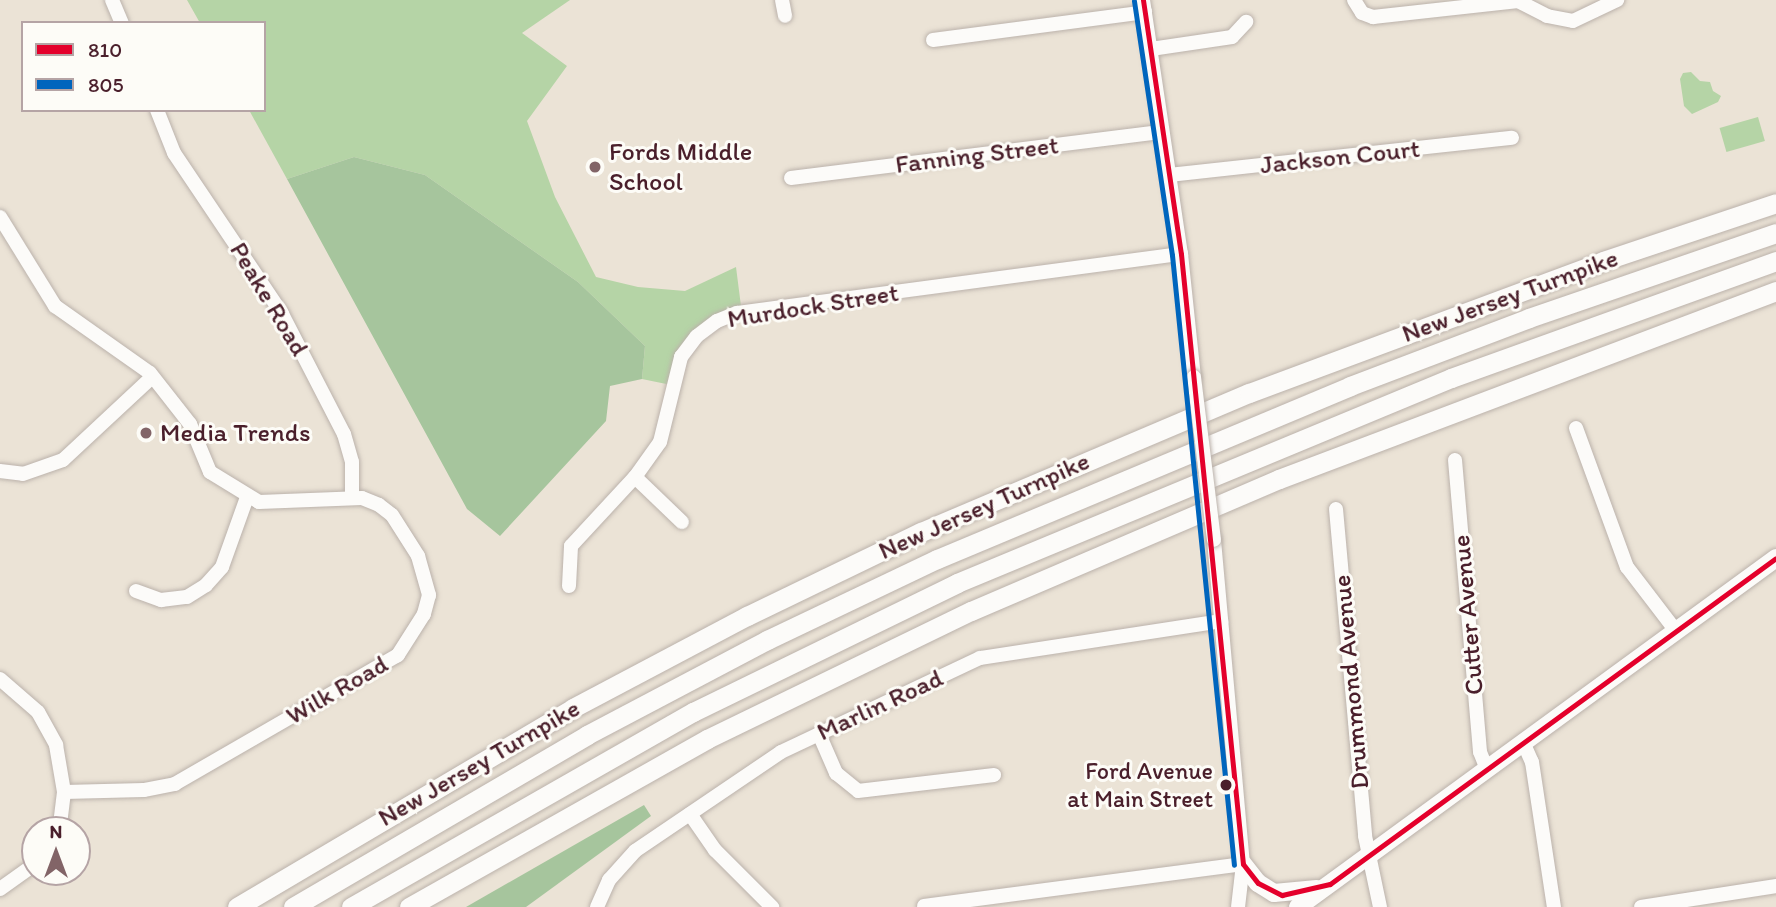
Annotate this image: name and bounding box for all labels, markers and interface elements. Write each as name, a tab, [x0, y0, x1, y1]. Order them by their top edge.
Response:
legend	[21, 21, 266, 112]
text: 810	[88, 37, 122, 62]
text: 805	[88, 72, 123, 97]
street label: Fanning Street	[894, 130, 1060, 180]
street label: Jackson Court	[1258, 133, 1422, 181]
place label: Fords Middle School	[609, 136, 752, 198]
marker: Fords Middle School	[587, 159, 603, 175]
street label: Peake Road	[223, 236, 315, 362]
street label: New Jersey Turnpike	[1397, 242, 1623, 350]
street label: Murdock Street	[725, 277, 901, 335]
place label: Media Trends	[160, 417, 308, 449]
marker: Media Trends	[138, 425, 154, 441]
street label: New Jersey Turnpike	[873, 445, 1095, 567]
street label: Cutter Avenue	[1446, 534, 1490, 696]
street label: Drummond Avenue	[1326, 574, 1376, 790]
street label: Wilk Road	[281, 649, 393, 731]
street label: Marlin Road	[812, 662, 948, 748]
street label: New Jersey Turnpike	[372, 692, 586, 834]
place label: Ford Avenue at Main Street	[1066, 757, 1213, 813]
marker: Ford Avenue at Main Street	[1219, 778, 1233, 792]
north arrow	[21, 816, 91, 886]
text: N	[50, 820, 62, 843]

